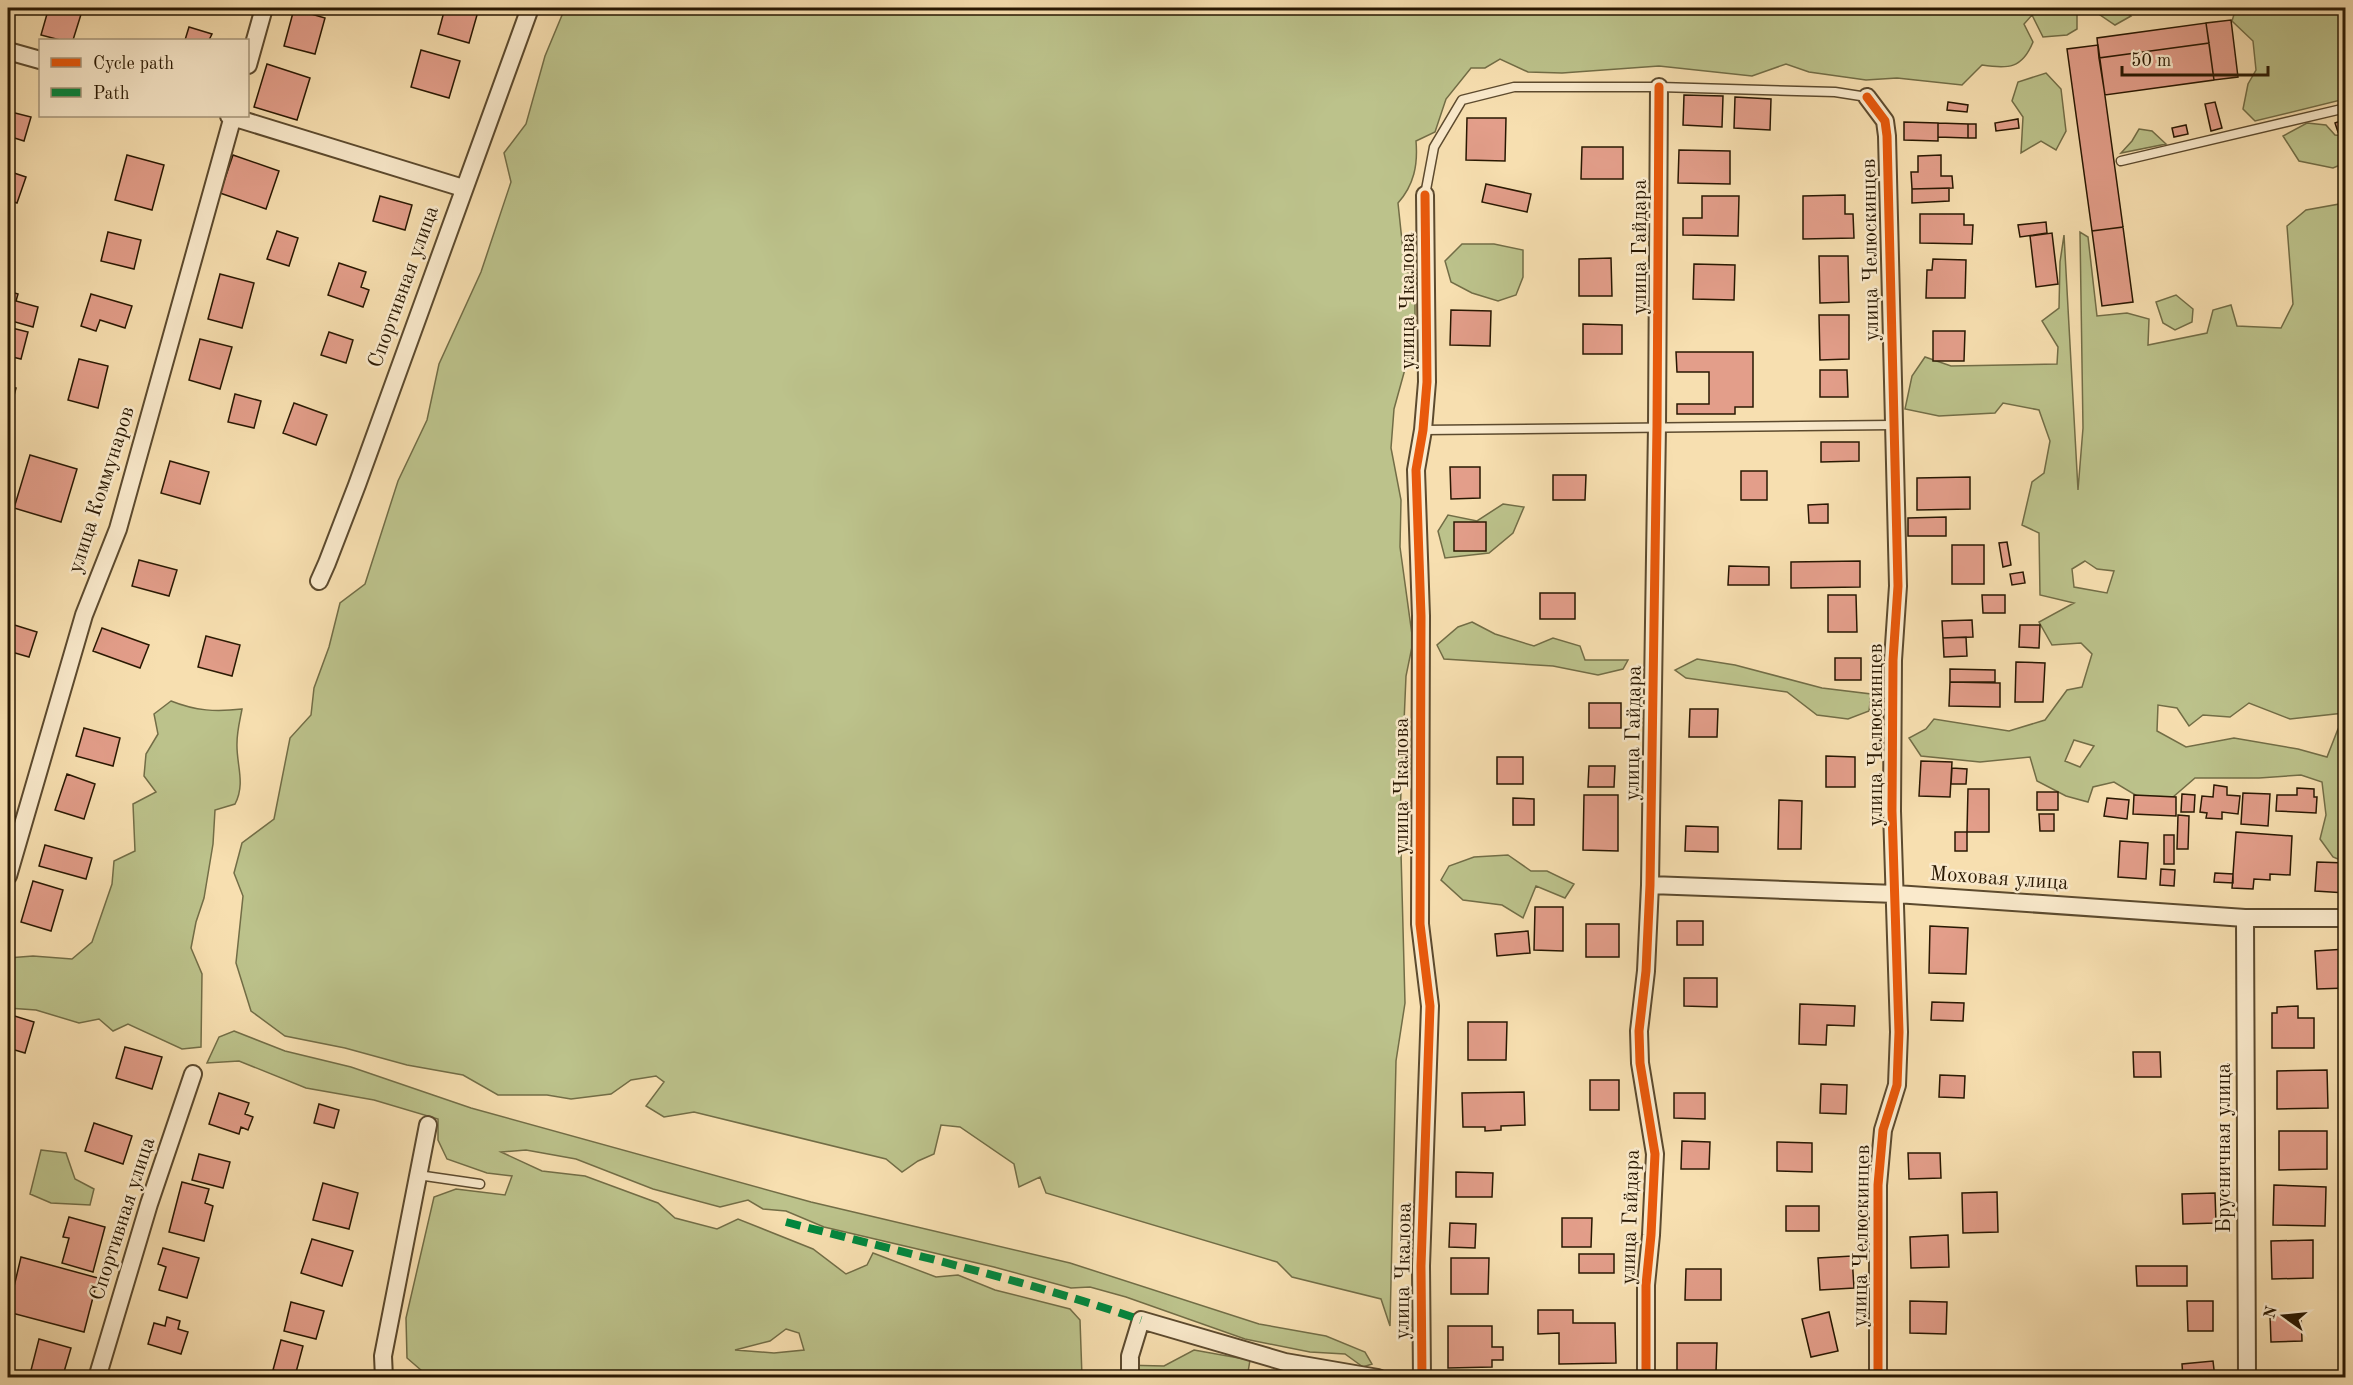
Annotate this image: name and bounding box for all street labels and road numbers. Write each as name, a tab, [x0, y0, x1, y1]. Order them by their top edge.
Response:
street label: улица Челюскинцев	[1859, 158, 1883, 342]
street label: улица Гайдара	[1630, 179, 1651, 315]
street label: Спортивная улица	[365, 203, 443, 371]
street label: улица Чкалова	[1398, 232, 1419, 370]
street label: улица Коммунаров	[65, 404, 139, 576]
street label: улица Челюскинцев	[1866, 644, 1887, 826]
street label: улица Гайдара	[1622, 665, 1646, 801]
street label: улица Чкалова	[1392, 717, 1413, 855]
street label: Моховая улица	[1929, 864, 2069, 894]
street label: Брусничная улица	[2214, 1063, 2235, 1233]
street label: Спортивная улица	[87, 1135, 159, 1303]
street label: улица Челюскинцев	[1850, 1144, 1874, 1328]
street label: улица Гайдара	[1618, 1149, 1644, 1285]
street label: улица Чкалова	[1392, 1202, 1416, 1340]

